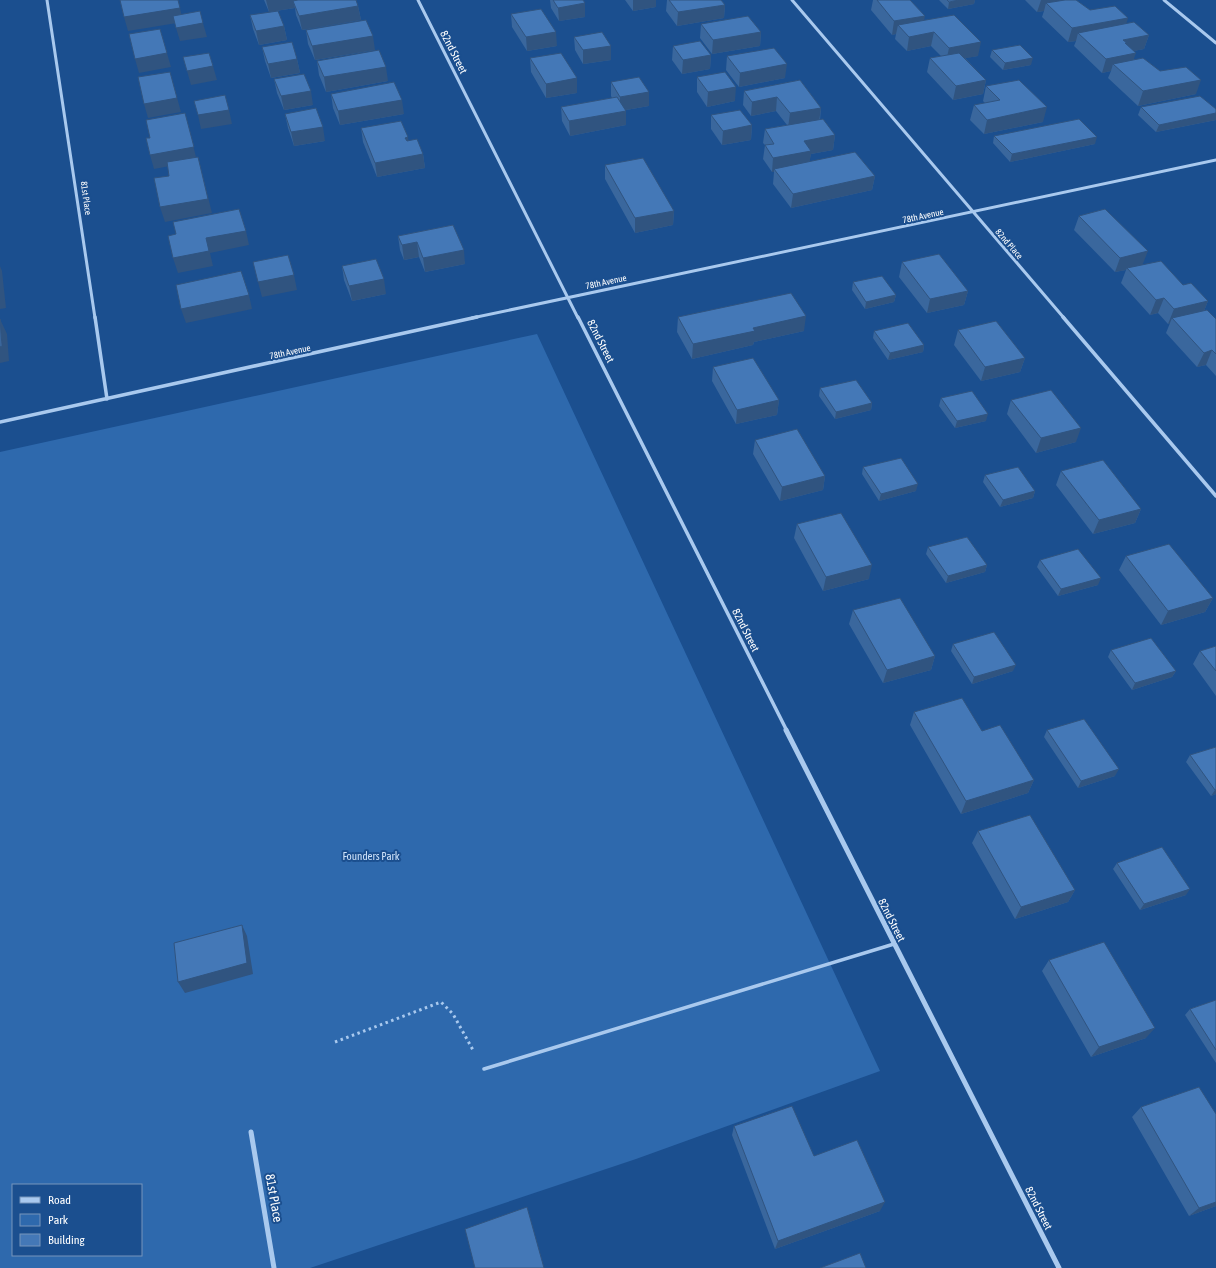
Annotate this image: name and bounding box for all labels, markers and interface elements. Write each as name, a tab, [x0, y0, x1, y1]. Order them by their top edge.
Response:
street label: 82nd Street	[438, 29, 470, 75]
street label: 81st Place	[79, 181, 93, 215]
street label: 78th Avenue	[902, 207, 944, 225]
street label: 82nd Place	[993, 227, 1025, 261]
street label: 78th Avenue	[585, 273, 627, 291]
street label: 82nd Street	[585, 318, 617, 364]
street label: 78th Avenue	[269, 343, 311, 361]
street label: 82nd Street	[730, 607, 762, 653]
park label: Founders Park	[342, 850, 400, 862]
street label: 82nd Street	[876, 897, 908, 943]
street label: 81st Place	[262, 1173, 286, 1223]
legend	[12, 1184, 142, 1256]
street label: 82nd Street	[1023, 1185, 1055, 1231]
text: Road	[48, 1193, 71, 1207]
text: Park	[48, 1213, 69, 1227]
text: Building	[48, 1233, 86, 1247]

